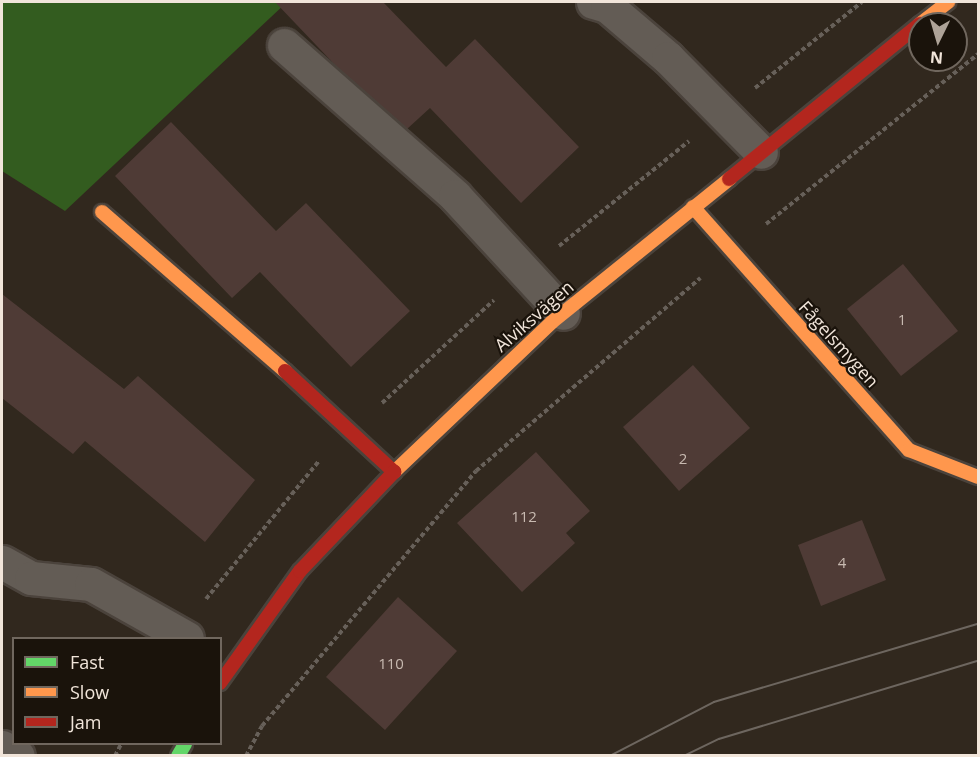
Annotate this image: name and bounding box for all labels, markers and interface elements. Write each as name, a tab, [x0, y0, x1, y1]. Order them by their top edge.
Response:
north arrow	[908, 12, 968, 72]
text: N	[929, 46, 944, 69]
street label: Alviksvägen	[490, 276, 578, 356]
street label: Fågelsmygen	[795, 296, 883, 392]
house number: 1	[898, 311, 906, 329]
house number: 2	[679, 450, 687, 468]
house number: 112	[511, 508, 537, 526]
house number: 4	[838, 554, 846, 572]
legend	[12, 637, 222, 745]
text: Fast	[70, 650, 104, 674]
house number: 110	[378, 655, 404, 673]
text: Slow	[70, 680, 109, 704]
text: Jam	[70, 710, 102, 734]

